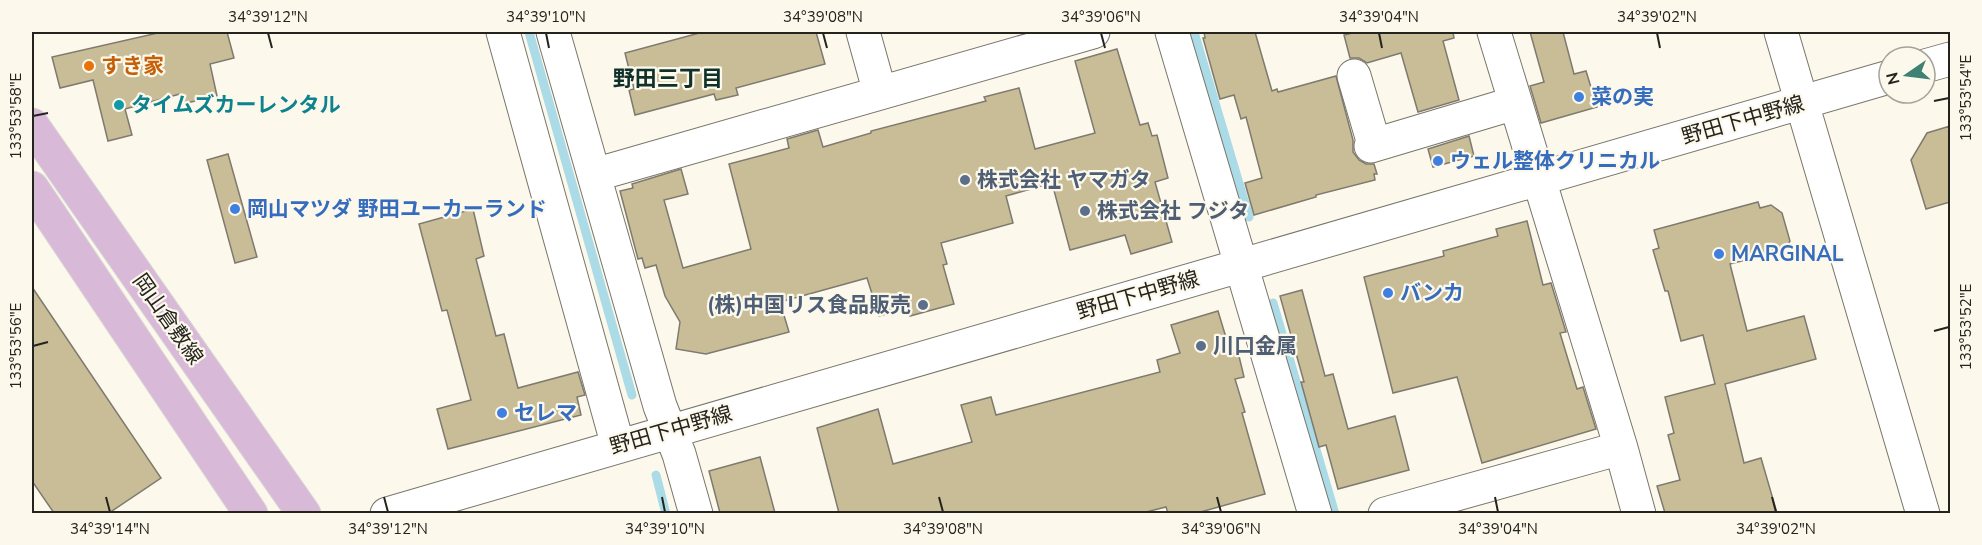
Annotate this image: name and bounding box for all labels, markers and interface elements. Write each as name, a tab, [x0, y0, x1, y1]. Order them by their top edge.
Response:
text: 34°39'12"N	[228, 7, 308, 27]
text: 34°39'10"N	[506, 7, 586, 27]
text: 34°39'08"N	[783, 7, 863, 27]
text: 34°39'06"N	[1061, 7, 1141, 27]
text: 34°39'04"N	[1339, 7, 1419, 27]
text: 34°39'02"N	[1617, 7, 1697, 27]
north arrow	[1877, 45, 1937, 105]
place label: すき家	[101, 52, 164, 80]
text: 133°53'54"E	[1956, 55, 1976, 141]
marker: すき家	[82, 59, 96, 73]
district label: 野田三丁目	[613, 64, 723, 94]
text: N	[1881, 70, 1906, 87]
text: 133°53'58"E	[6, 73, 26, 159]
place label: 菜の実	[1591, 83, 1654, 111]
street label: 野田下中野線	[1679, 89, 1807, 151]
marker: 菜の実	[1572, 90, 1586, 104]
place label: タイムズカーレンタル	[131, 91, 341, 119]
marker: タイムズカーレンタル	[112, 98, 126, 112]
place label: ウェル整体クリニカル	[1450, 147, 1660, 175]
marker: ウェル整体クリニカル	[1431, 154, 1445, 168]
place label: 株式会社 ヤマガタ	[977, 166, 1151, 194]
marker: 株式会社 ヤマガタ	[958, 173, 972, 187]
place label: 岡山マツダ 野田ユーカーランド	[247, 195, 547, 223]
place label: 株式会社 フジタ	[1097, 197, 1249, 225]
marker: 岡山マツダ 野田ユーカーランド	[228, 202, 242, 216]
marker: 株式会社 フジタ	[1078, 204, 1092, 218]
place label: MARGINAL	[1731, 240, 1844, 268]
marker: MARGINAL	[1712, 247, 1726, 261]
street label: 野田下中野線	[1074, 264, 1202, 326]
street label: 岡山倉敷線	[126, 268, 210, 370]
place label: バンカ	[1400, 279, 1464, 307]
text: 133°53'52"E	[1956, 284, 1976, 370]
marker: バンカ	[1381, 286, 1395, 300]
place label: (株)中国リス食品販売	[707, 291, 911, 319]
marker: (株)中国リス食品販売	[916, 298, 930, 312]
text: 133°53'56"E	[6, 303, 26, 389]
place label: 川口金属	[1213, 332, 1297, 360]
marker: 川口金属	[1194, 339, 1208, 353]
place label: セレマ	[514, 399, 577, 427]
street label: 野田下中野線	[607, 399, 735, 461]
marker: セレマ	[495, 406, 509, 420]
text: 34°39'14"N	[70, 519, 150, 539]
text: 34°39'12"N	[348, 519, 428, 539]
text: 34°39'10"N	[625, 519, 705, 539]
text: 34°39'08"N	[903, 519, 983, 539]
text: 34°39'06"N	[1181, 519, 1261, 539]
text: 34°39'04"N	[1458, 519, 1538, 539]
text: 34°39'02"N	[1736, 519, 1816, 539]

